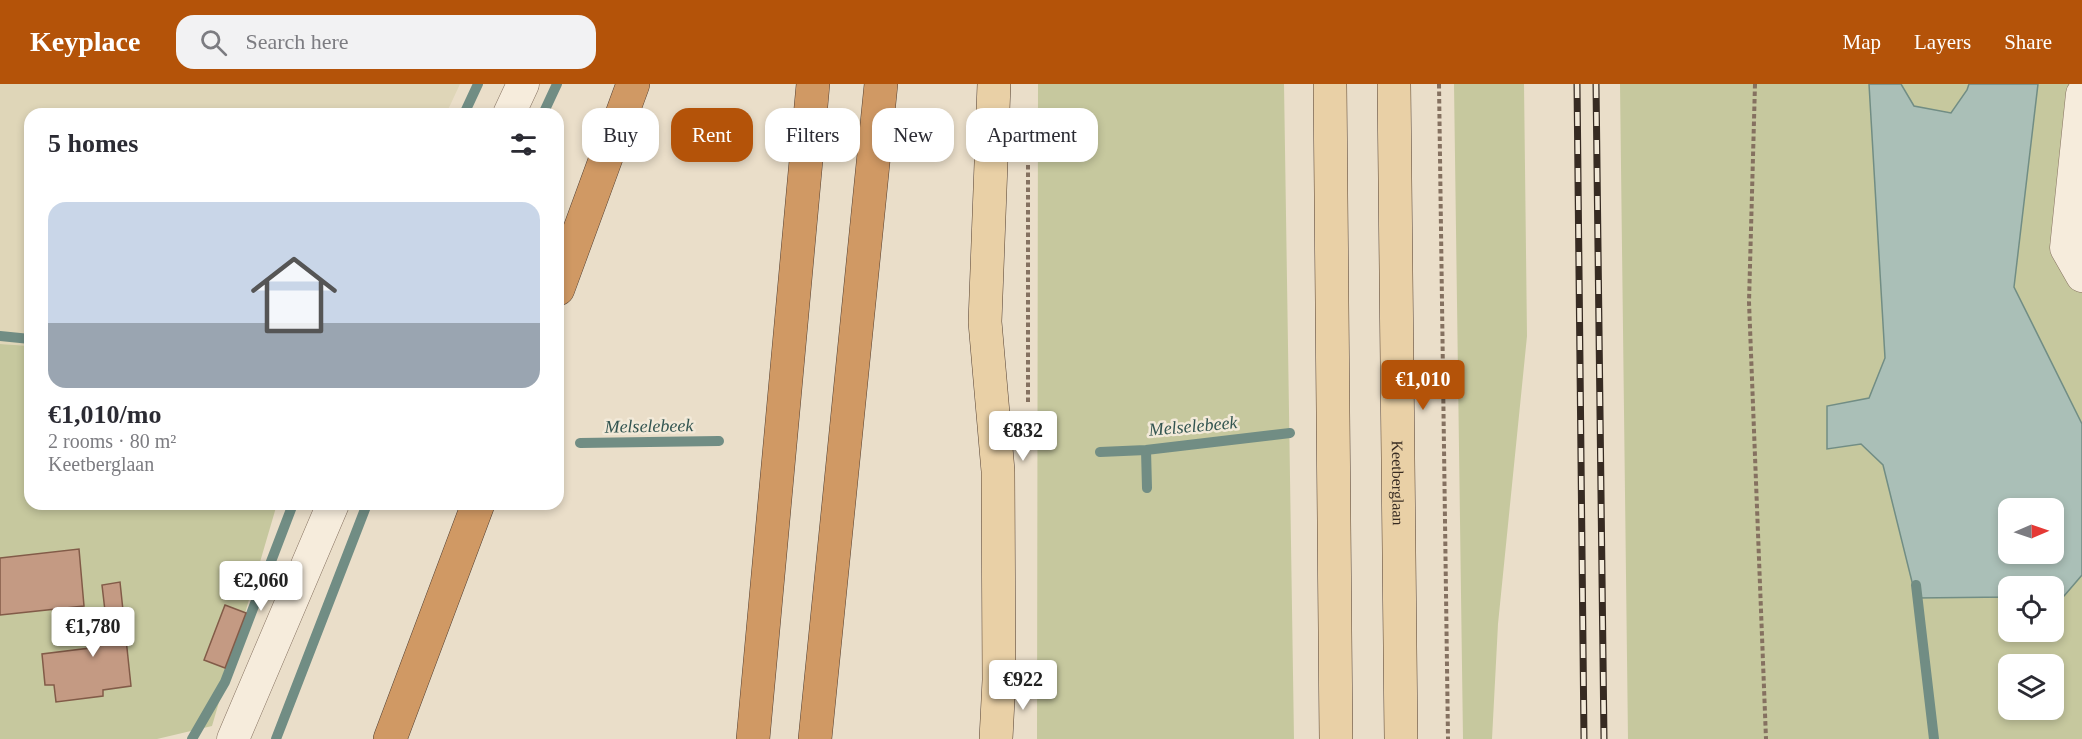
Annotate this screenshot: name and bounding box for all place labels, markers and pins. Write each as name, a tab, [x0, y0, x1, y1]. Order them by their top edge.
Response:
pin: €1,010	[1374, 360, 1472, 411]
pin: €832	[987, 411, 1059, 462]
pin: €2,060	[212, 561, 310, 612]
pin: €1,780	[44, 607, 142, 658]
pin: €922	[987, 660, 1059, 711]

